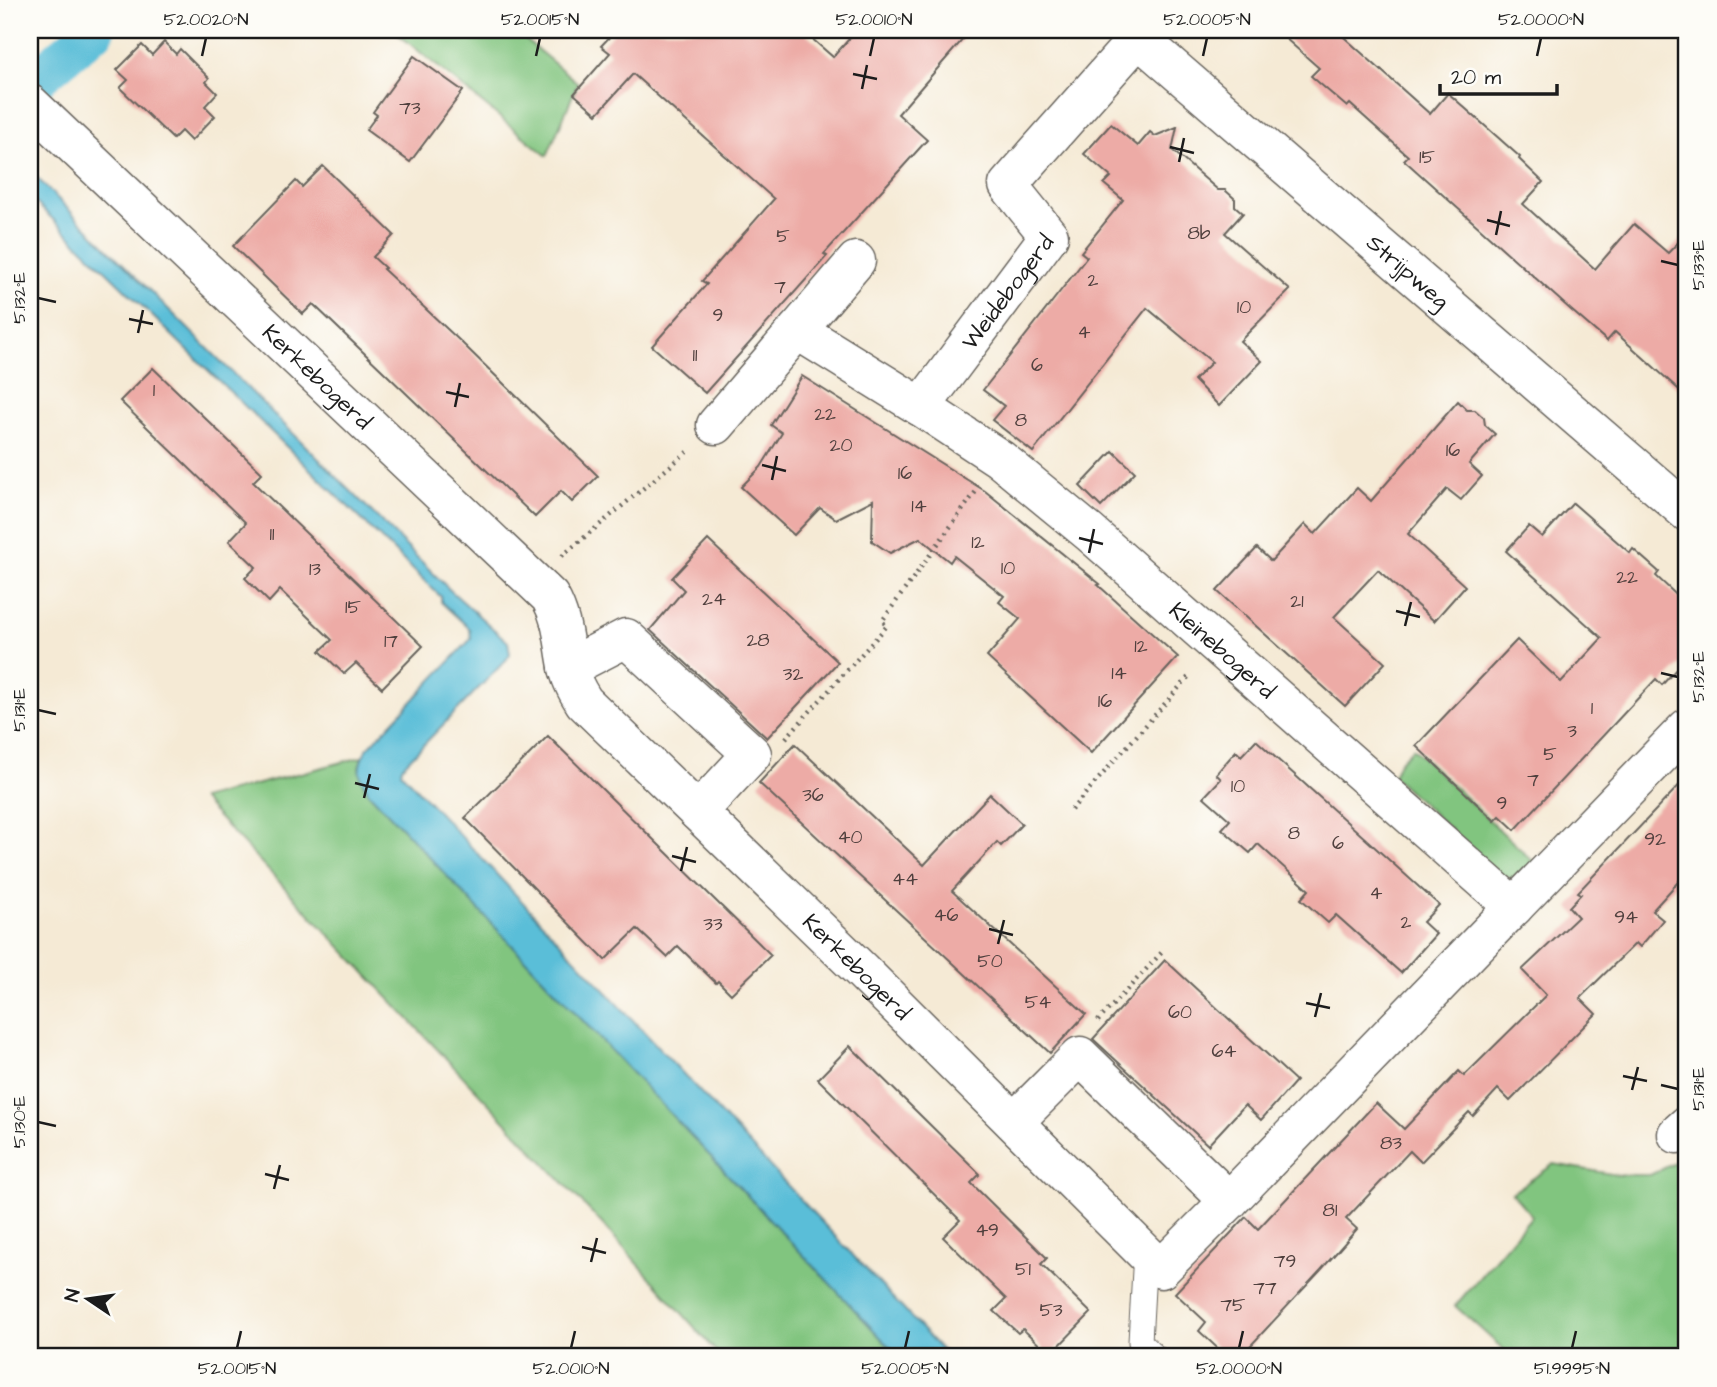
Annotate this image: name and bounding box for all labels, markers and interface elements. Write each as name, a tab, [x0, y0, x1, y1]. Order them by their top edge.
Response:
text: 52.0020°N	[163, 7, 249, 32]
text: 52.0015°N	[501, 7, 579, 32]
text: 52.0010°N	[835, 7, 913, 32]
text: 52.0005°N	[1163, 7, 1251, 32]
text: 52.0000°N	[1498, 7, 1584, 32]
scale bar	[1440, 52, 1558, 96]
text: 20 m	[1451, 63, 1502, 92]
house number: 73	[399, 95, 421, 122]
house number: 15	[1419, 144, 1435, 171]
house number: 8b	[1188, 220, 1211, 247]
house number: 5	[776, 223, 790, 250]
street label: Strijpweg	[1359, 227, 1456, 318]
street label: Weidebogerd	[954, 228, 1062, 357]
text: 5.133°E	[1686, 239, 1711, 290]
house number: 2	[1088, 267, 1099, 294]
text: 5.132°E	[7, 272, 32, 324]
house number: 7	[774, 274, 786, 301]
house number: 10	[1237, 294, 1251, 321]
house number: 9	[713, 302, 723, 329]
street label: Kerkebogerd	[255, 317, 379, 437]
house number: 4	[1078, 319, 1091, 346]
house number: 11	[693, 342, 698, 369]
house number: 6	[1031, 352, 1043, 379]
house number: 1	[153, 377, 156, 404]
house number: 22	[814, 401, 836, 428]
house number: 8	[1015, 407, 1027, 434]
house number: 20	[830, 432, 852, 459]
house number: 16	[1446, 437, 1460, 464]
house number: 16	[898, 460, 912, 487]
house number: 14	[911, 493, 927, 520]
house number: 11	[270, 521, 275, 548]
house number: 12	[971, 529, 985, 556]
house number: 10	[1001, 555, 1015, 582]
house number: 13	[309, 556, 321, 583]
house number: 22	[1616, 564, 1638, 591]
house number: 24	[702, 586, 726, 613]
house number: 21	[1290, 588, 1304, 615]
house number: 15	[345, 594, 361, 621]
street label: Kleinebogerd	[1162, 595, 1282, 707]
house number: 28	[746, 627, 770, 654]
house number: 17	[384, 628, 398, 655]
house number: 12	[1134, 633, 1148, 660]
text: 5.132°E	[1686, 651, 1711, 703]
house number: 14	[1111, 660, 1127, 687]
house number: 32	[783, 661, 803, 688]
text: 5.131°E	[7, 688, 32, 732]
house number: 16	[1098, 688, 1112, 715]
house number: 1	[1591, 695, 1594, 722]
house number: 3	[1567, 718, 1577, 745]
house number: 5	[1543, 741, 1557, 768]
house number: 7	[1527, 767, 1539, 794]
house number: 10	[1231, 773, 1245, 800]
house number: 36	[802, 782, 824, 809]
house number: 9	[1497, 790, 1507, 817]
house number: 8	[1288, 820, 1300, 847]
house number: 40	[838, 824, 862, 851]
house number: 92	[1644, 826, 1666, 853]
house number: 6	[1332, 830, 1344, 857]
house number: 44	[892, 866, 918, 893]
house number: 4	[1370, 880, 1383, 907]
house number: 46	[934, 902, 959, 929]
house number: 94	[1614, 904, 1638, 931]
street label: Kerkebogerd	[795, 907, 918, 1028]
house number: 2	[1401, 909, 1412, 936]
house number: 33	[703, 911, 723, 938]
house number: 50	[977, 948, 1003, 975]
house number: 54	[1025, 989, 1051, 1016]
house number: 60	[1168, 999, 1192, 1026]
house number: 64	[1212, 1038, 1236, 1065]
text: 5.131°E	[1686, 1067, 1711, 1111]
text: 5.130°E	[7, 1095, 32, 1148]
house number: 83	[1380, 1130, 1402, 1157]
house number: 81	[1323, 1197, 1338, 1224]
house number: 49	[975, 1217, 999, 1244]
house number: 79	[1274, 1248, 1296, 1275]
house number: 51	[1015, 1256, 1032, 1283]
north arrow	[52, 1264, 122, 1334]
house number: 77	[1253, 1275, 1277, 1302]
text: N	[58, 1287, 87, 1304]
house number: 75	[1220, 1292, 1246, 1319]
house number: 53	[1039, 1297, 1063, 1324]
text: 52.0015°N	[198, 1356, 276, 1381]
text: 52.0010°N	[532, 1356, 610, 1381]
text: 52.0005°N	[861, 1356, 949, 1381]
text: 52.0000°N	[1196, 1356, 1282, 1381]
text: 51.9995°N	[1534, 1356, 1610, 1381]

